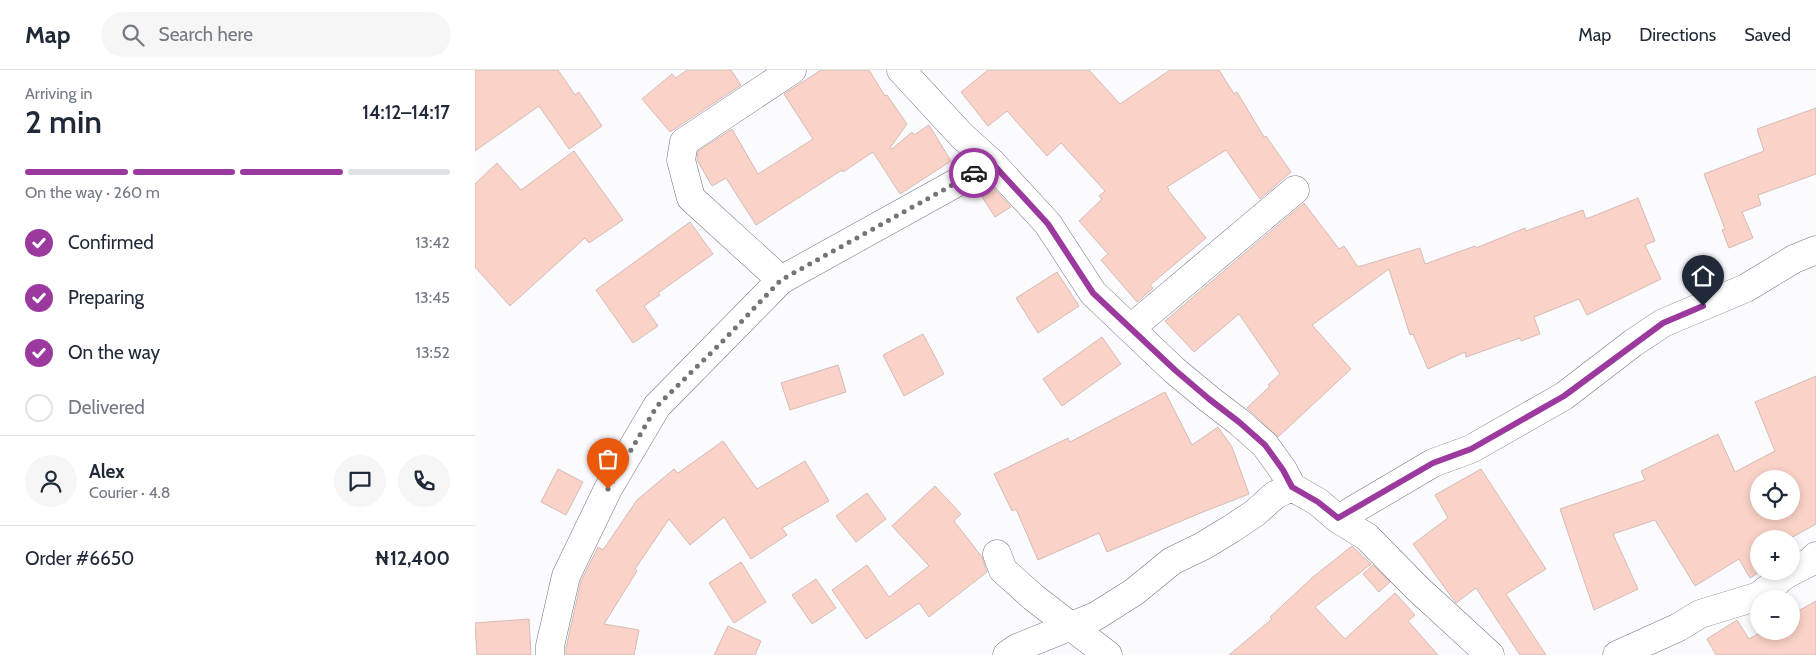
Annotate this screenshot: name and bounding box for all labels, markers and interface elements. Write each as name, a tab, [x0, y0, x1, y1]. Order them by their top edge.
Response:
search box	[101, 12, 451, 57]
text: Map	[25, 20, 71, 49]
icon: search	[119, 21, 147, 49]
text: Search here	[159, 23, 253, 46]
text: Map	[1578, 24, 1611, 46]
text: Directions	[1639, 24, 1716, 46]
text: Saved	[1744, 24, 1791, 46]
text: Arriving in	[25, 84, 92, 103]
text: 14:12–14:17	[362, 101, 450, 124]
text: 2 min	[25, 102, 102, 141]
courier	[949, 148, 999, 198]
icon: car	[960, 159, 988, 187]
text: On the way · 260 m	[25, 183, 160, 202]
icon: check	[25, 229, 53, 257]
text: Confirmed	[68, 231, 154, 254]
text: 13:42	[415, 233, 450, 252]
pin	[1682, 255, 1724, 306]
icon: home	[1689, 262, 1717, 290]
icon: check	[25, 284, 53, 312]
text: Preparing	[68, 286, 144, 309]
text: 13:45	[415, 288, 450, 307]
icon: check	[25, 339, 53, 367]
text: On the way	[68, 341, 160, 364]
text: 13:52	[416, 343, 450, 362]
text: Delivered	[68, 396, 145, 419]
pin	[587, 438, 629, 489]
icon: bag	[594, 445, 622, 473]
button: person	[25, 455, 77, 507]
button: chat	[334, 455, 386, 507]
button: phone	[398, 455, 450, 507]
text: Alex	[89, 460, 125, 483]
map controls	[1750, 470, 1800, 640]
button: locate	[1750, 470, 1800, 520]
text: Courier · 4.8	[89, 483, 171, 502]
button: +	[1750, 530, 1800, 580]
text: Order #6650	[25, 547, 134, 570]
text: ₦12,400	[375, 547, 450, 570]
button: −	[1750, 590, 1800, 640]

